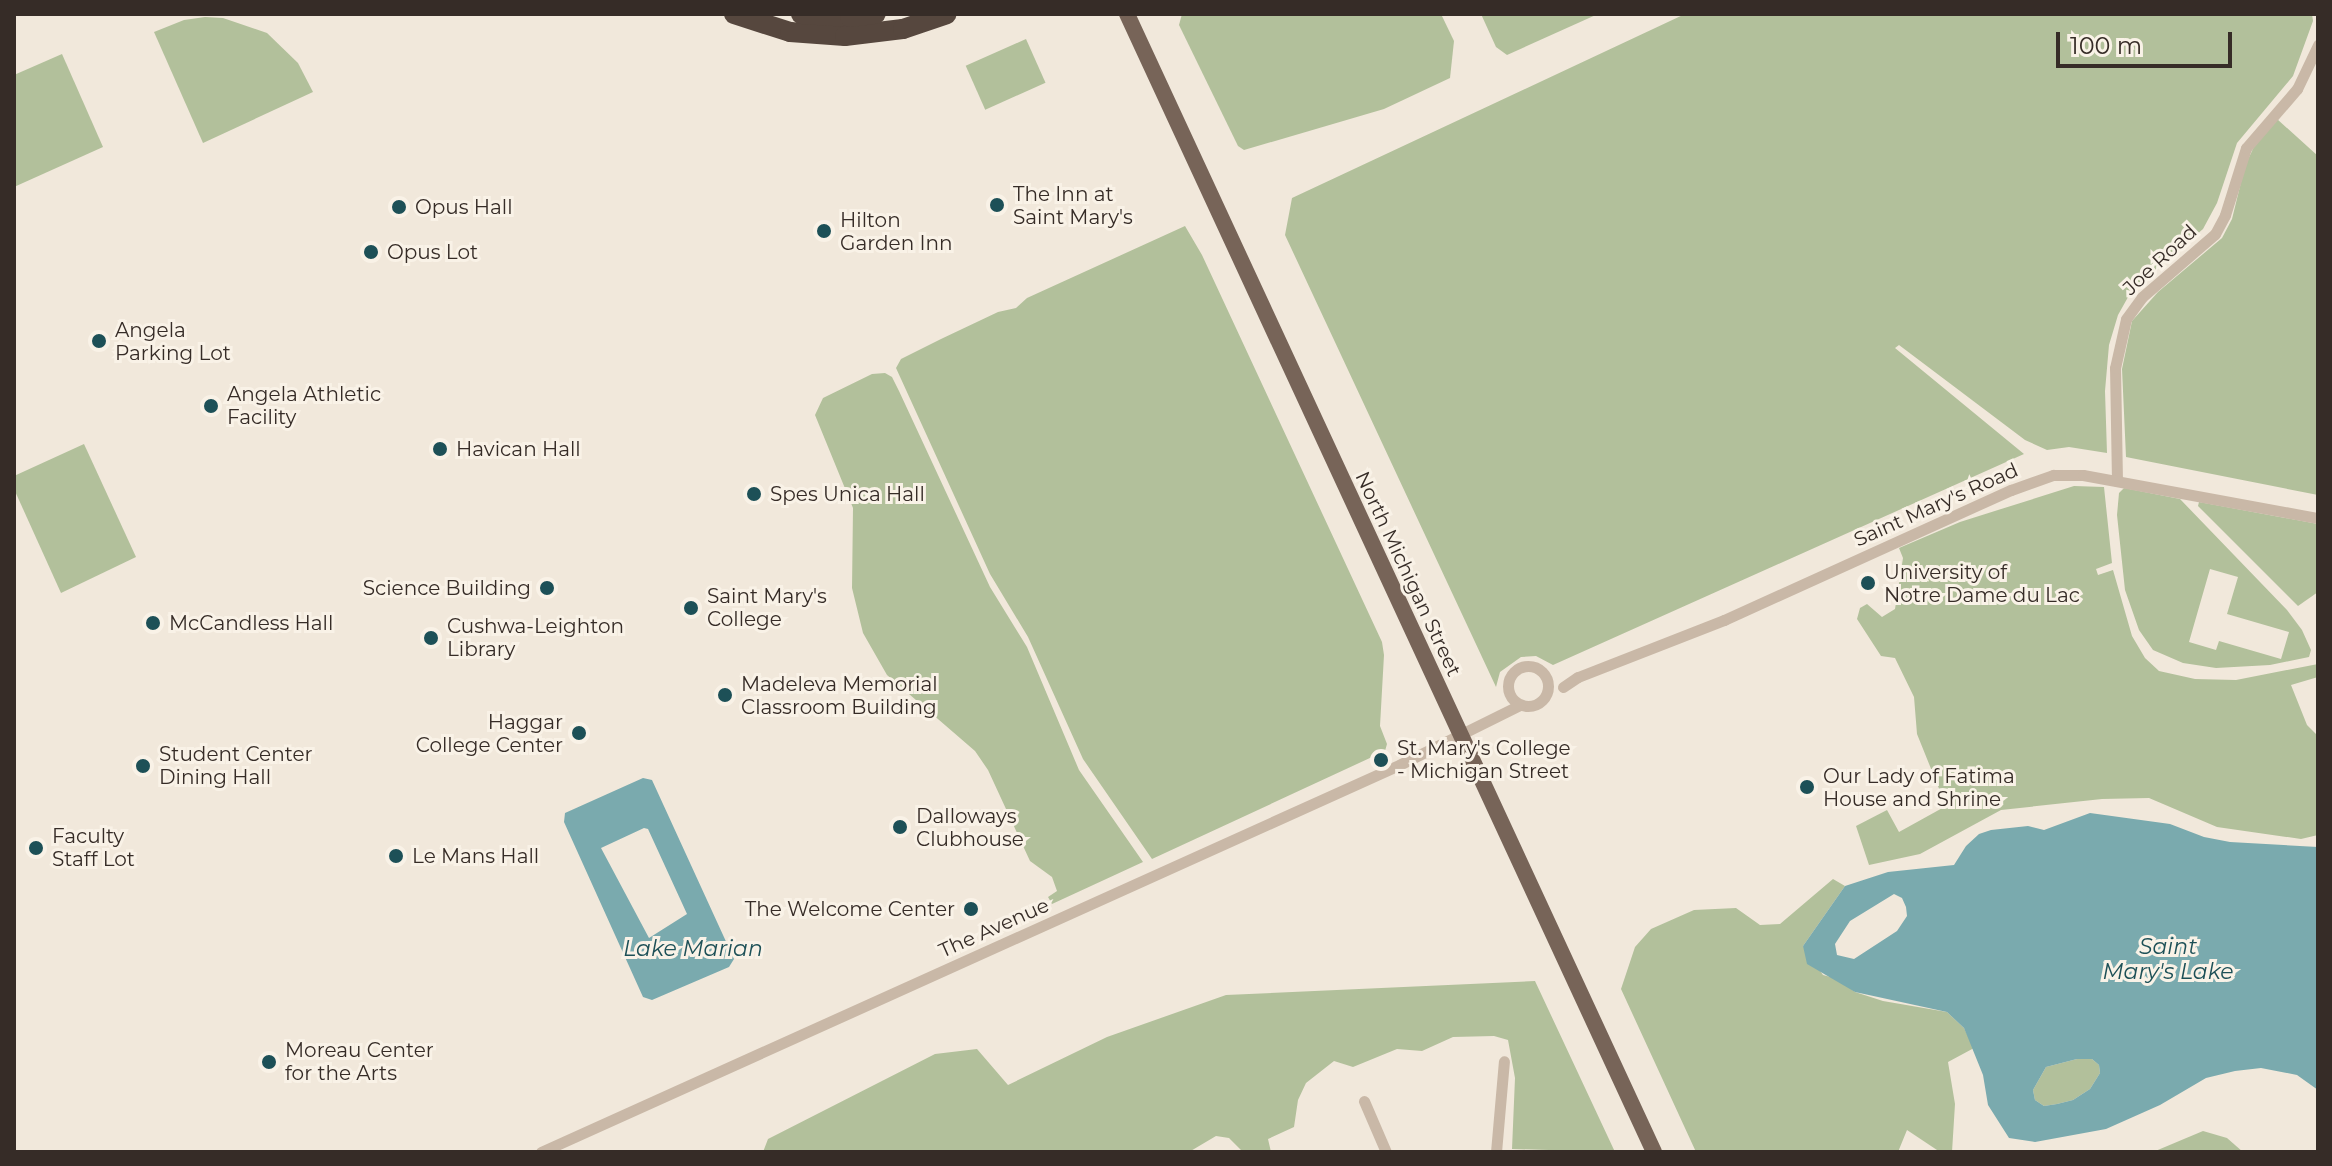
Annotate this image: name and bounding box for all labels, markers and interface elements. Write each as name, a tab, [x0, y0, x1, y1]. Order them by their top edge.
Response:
scale bar	[2060, 16, 2236, 66]
text: 100 m	[2070, 31, 2142, 60]
place label: The Inn at Saint Mary's	[1013, 182, 1133, 229]
place label: Opus Hall	[415, 195, 513, 219]
marker: The Inn at Saint Mary's	[988, 196, 1006, 214]
marker: Opus Hall	[390, 198, 408, 216]
place label: Hilton Garden Inn	[840, 208, 953, 255]
street label: Joe Road	[2118, 220, 2202, 300]
marker: Hilton Garden Inn	[815, 222, 833, 240]
place label: Opus Lot	[387, 240, 478, 264]
marker: Opus Lot	[362, 243, 380, 261]
place label: Angela Parking Lot	[115, 318, 231, 365]
marker: Angela Parking Lot	[90, 332, 108, 350]
place label: Angela Athletic Facility	[227, 382, 381, 429]
marker: Angela Athletic Facility	[202, 397, 220, 415]
place label: Havican Hall	[456, 437, 581, 461]
marker: Havican Hall	[431, 440, 449, 458]
street label: Saint Mary's Road	[1850, 458, 2022, 552]
street label: North Michigan Street	[1350, 468, 1466, 680]
place label: Spes Unica Hall	[770, 482, 925, 506]
marker: Spes Unica Hall	[745, 485, 763, 503]
place label: University of Notre Dame du Lac	[1884, 560, 2080, 607]
marker: University of Notre Dame du Lac	[1859, 574, 1877, 592]
place label: Science Building	[363, 576, 531, 600]
marker: Science Building	[538, 579, 556, 597]
place label: Saint Mary's College	[707, 584, 827, 631]
marker: Saint Mary's College	[682, 599, 700, 617]
place label: McCandless Hall	[169, 611, 333, 635]
marker: McCandless Hall	[144, 614, 162, 632]
place label: Cushwa-Leighton Library	[447, 614, 624, 661]
marker: Cushwa-Leighton Library	[422, 629, 440, 647]
place label: Madeleva Memorial Classroom Building	[741, 672, 938, 719]
marker: Madeleva Memorial Classroom Building	[716, 686, 734, 704]
place label: Haggar College Center	[416, 710, 563, 757]
marker: Haggar College Center	[570, 724, 588, 742]
place label: St. Mary's College - Michigan Street	[1397, 736, 1571, 783]
place label: Student Center Dining Hall	[159, 742, 313, 789]
marker: St. Mary's College - Michigan Street	[1372, 751, 1390, 769]
marker: Student Center Dining Hall	[134, 757, 152, 775]
place label: Our Lady of Fatima House and Shrine	[1823, 764, 2015, 811]
marker: Our Lady of Fatima House and Shrine	[1798, 778, 1816, 796]
place label: Dalloways Clubhouse	[916, 804, 1024, 851]
marker: Dalloways Clubhouse	[891, 818, 909, 836]
place label: Faculty Staff Lot	[52, 824, 135, 871]
marker: Faculty Staff Lot	[27, 839, 45, 857]
place label: Le Mans Hall	[412, 844, 539, 868]
marker: Le Mans Hall	[387, 847, 405, 865]
street label: The Avenue	[935, 893, 1053, 963]
place label: The Welcome Center	[745, 897, 955, 921]
marker: The Welcome Center	[962, 900, 980, 918]
water label: Saint Mary's Lake	[2102, 933, 2234, 984]
water label: Lake Marian	[623, 936, 763, 962]
place label: Moreau Center for the Arts	[285, 1038, 434, 1085]
marker: Moreau Center for the Arts	[260, 1053, 278, 1071]

